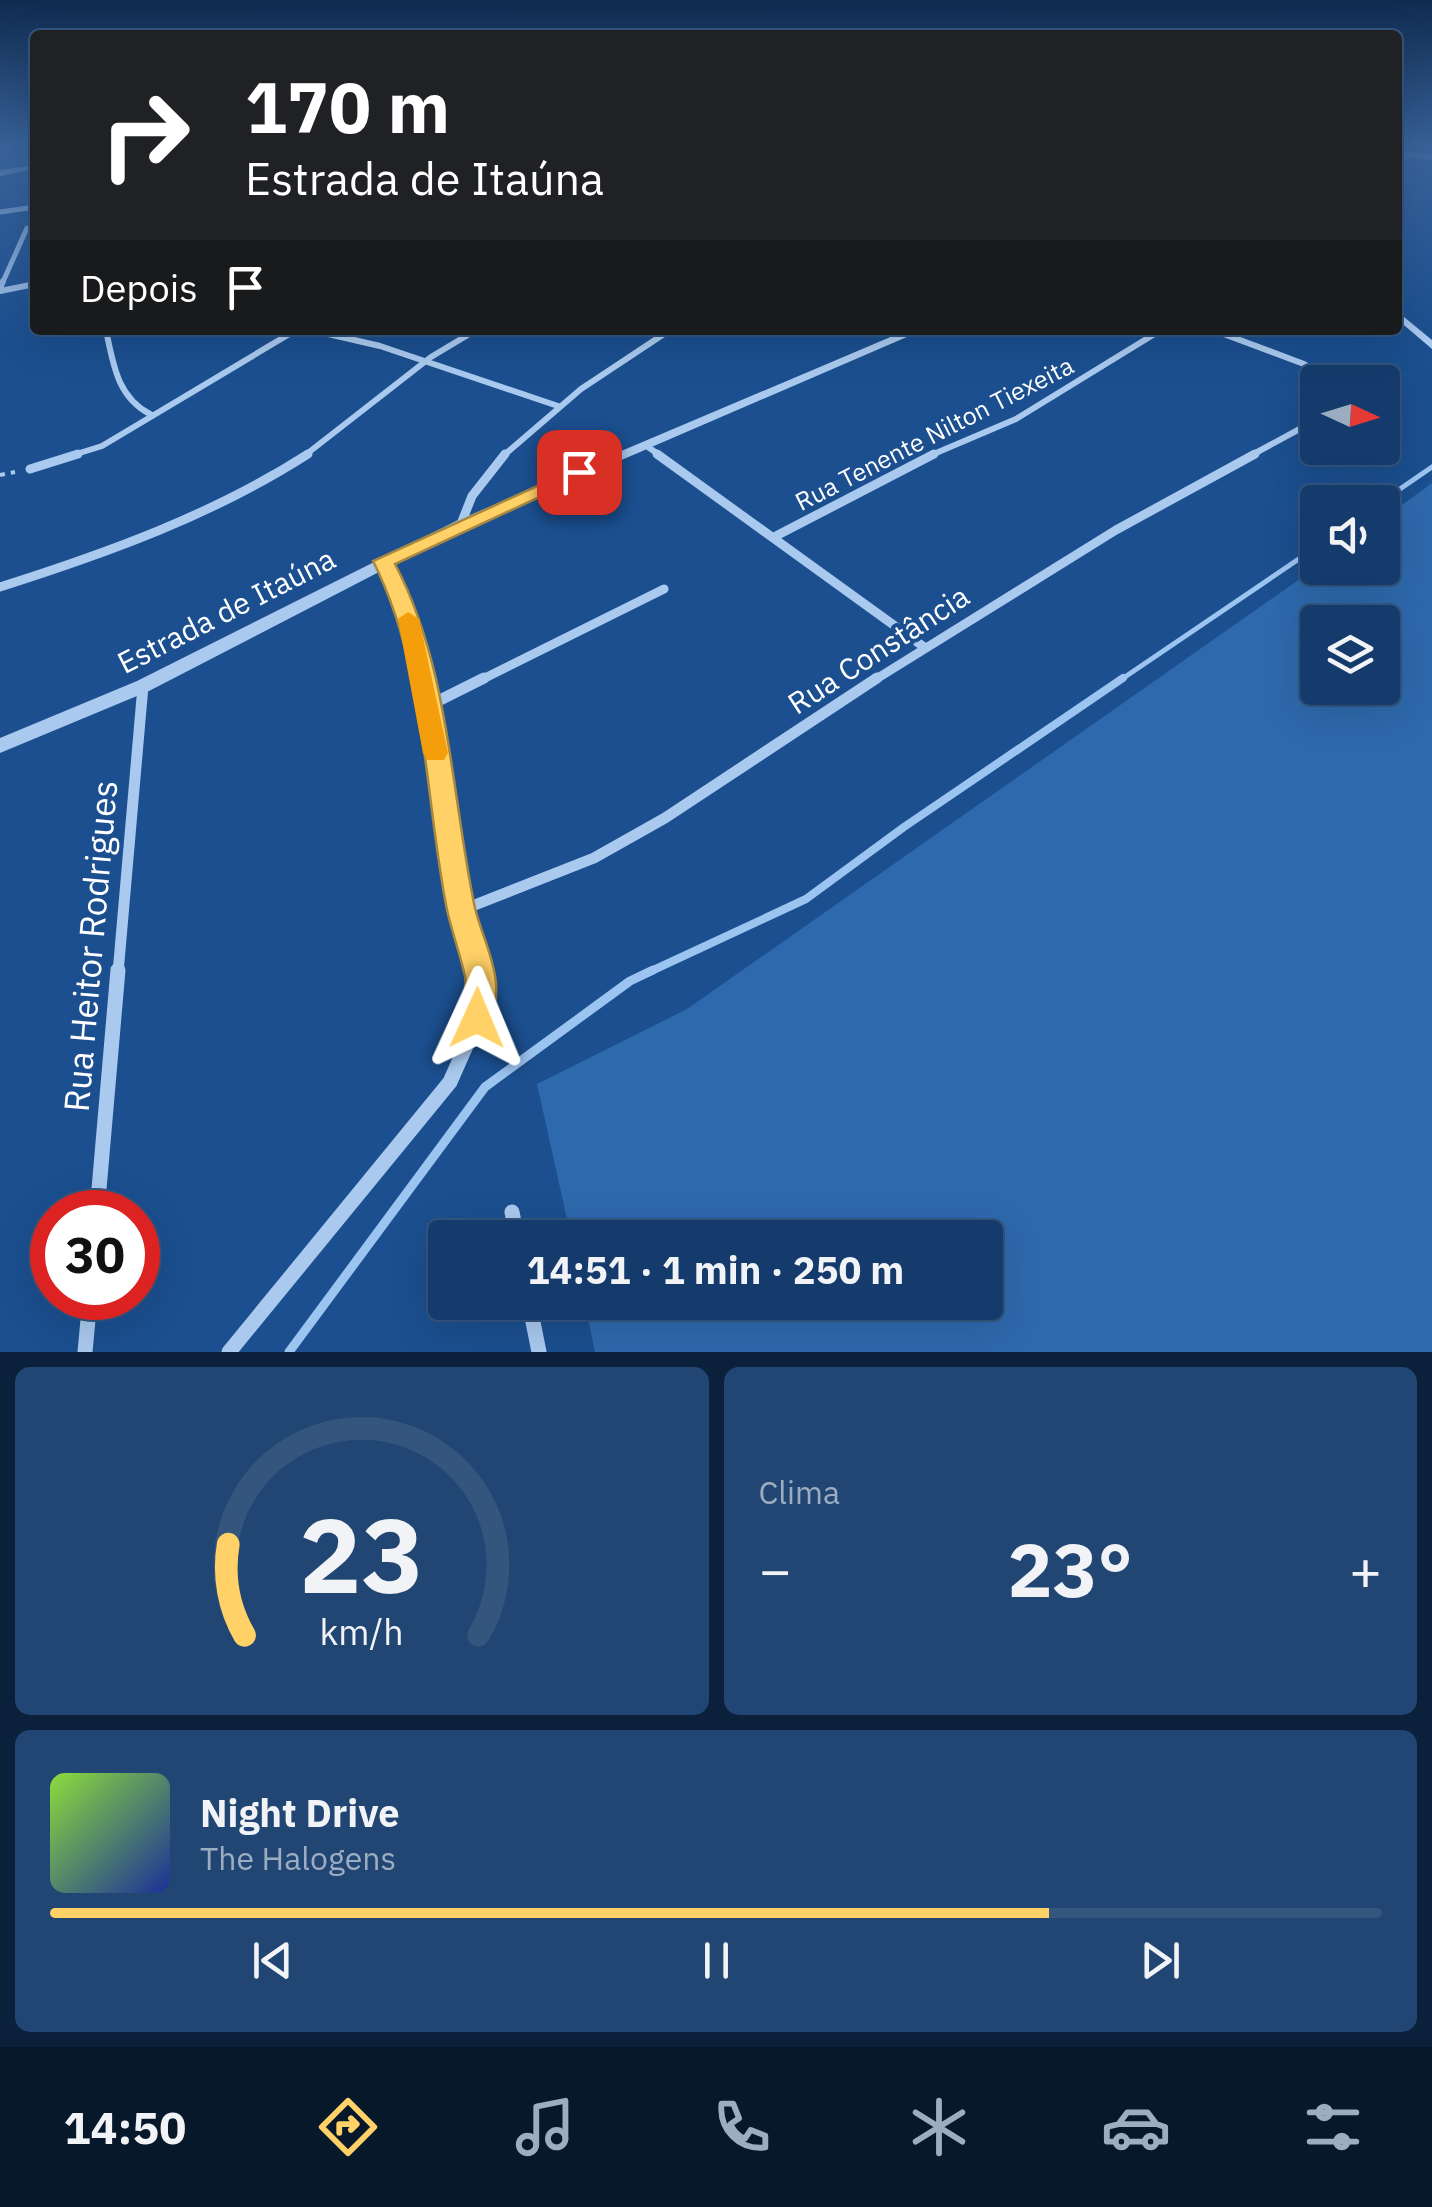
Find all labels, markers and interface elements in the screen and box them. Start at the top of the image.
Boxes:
text: 170 m [245,61,450,152]
icon: right [80,70,210,200]
text: Estrada de Itaúna [245,149,604,207]
icon: arrive [218,260,273,315]
text: Depois [80,263,198,312]
street label: Rua Tenente Nilton Tiexeita [789,348,1079,518]
north arrow [1300,365,1400,465]
map controls [1300,365,1400,705]
pin [537,430,622,515]
icon: arrive [552,445,607,500]
button: sound [1300,485,1400,585]
street label: Estrada de Itaúna [110,538,342,682]
street label: Rua Constância [780,576,976,722]
button: layers [1300,605,1400,705]
street label: Rua Heitor Rodrigues [53,778,127,1114]
position arrow [425,966,529,1070]
speed limit sign: 30 [30,1190,160,1320]
text: 14:51 · 1 min · 250 m [527,1245,904,1294]
text: Clima [759,1471,840,1513]
text: 23 [299,1486,424,1622]
text: 23° [1008,1520,1133,1618]
text: − [759,1534,792,1605]
text: + [1349,1534,1382,1605]
text: km/h [320,1608,404,1655]
text: Night Drive [200,1788,400,1837]
text: The Halogens [200,1837,396,1879]
icon: previous [245,1933,300,1988]
icon: pause [689,1933,744,1988]
icon: next [1133,1933,1188,1988]
icon: directions [313,2092,383,2162]
icon: music [510,2092,580,2162]
icon: phone [707,2092,777,2162]
icon: climate [904,2092,974,2162]
icon: car [1101,2092,1171,2162]
icon: filters [1298,2092,1368,2162]
text: 14:50 [64,2098,186,2156]

